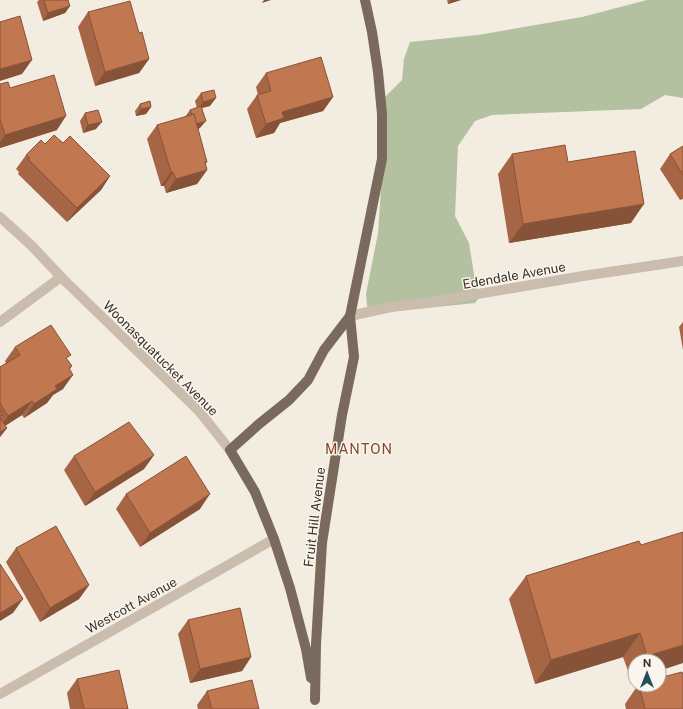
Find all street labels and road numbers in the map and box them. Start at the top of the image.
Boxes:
street label: Edendale Avenue [461,259,567,292]
street label: Woonasquatucket Avenue [100,298,221,419]
street label: Fruit Hill Avenue [301,466,328,568]
street label: Westcott Avenue [83,574,179,637]

